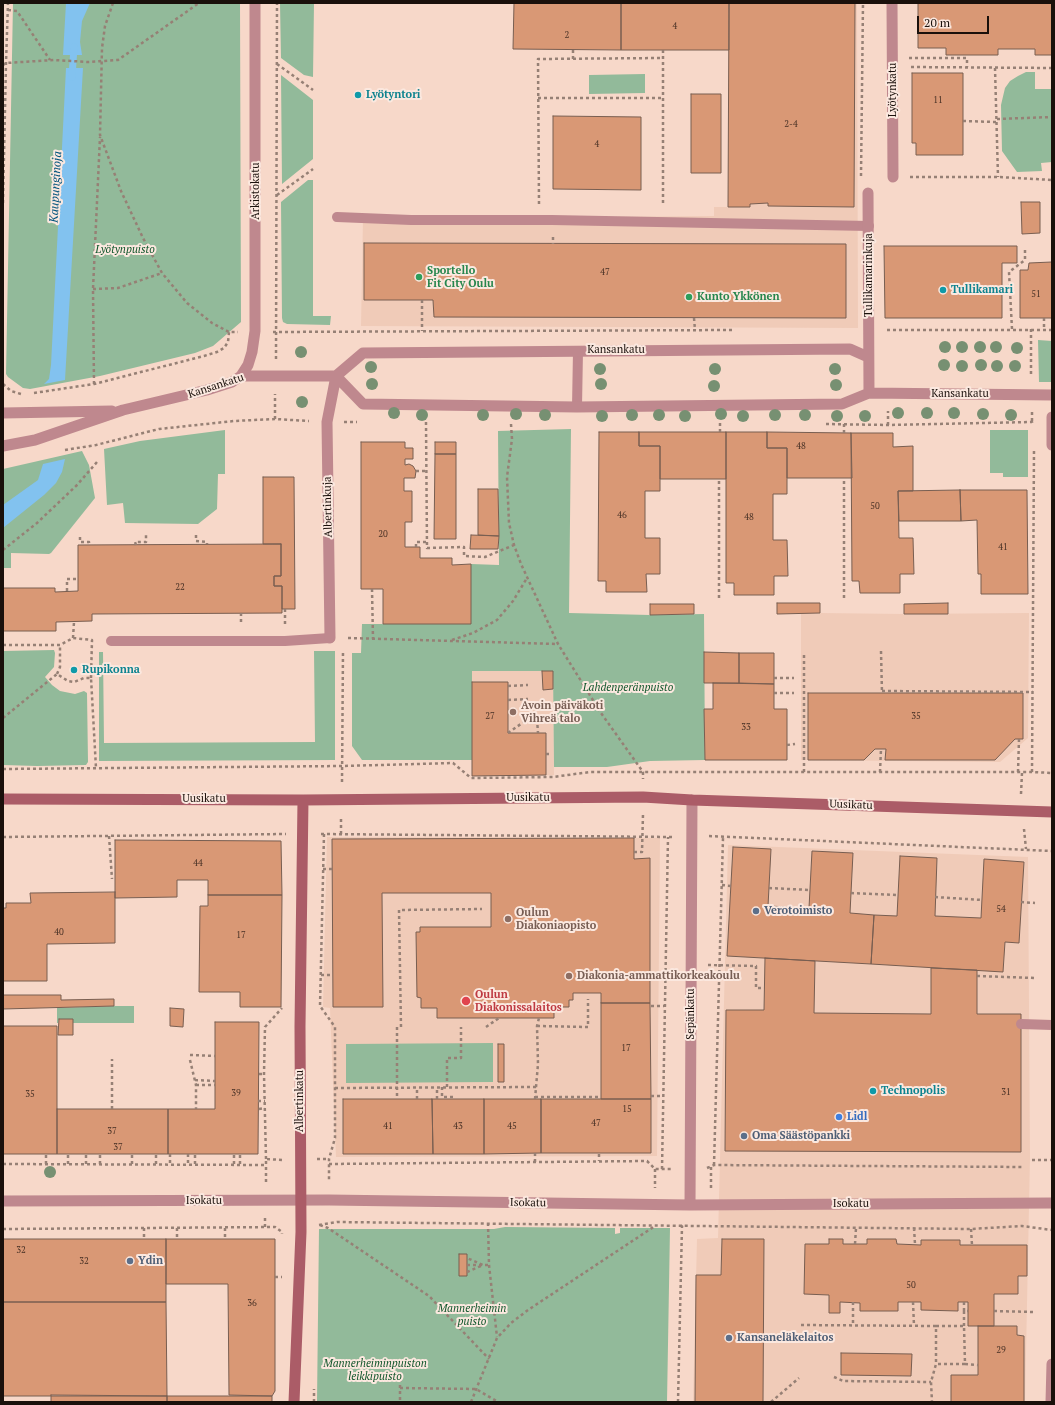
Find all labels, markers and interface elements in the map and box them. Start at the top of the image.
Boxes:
scale bar [919,8,991,34]
text: 20 m [924,15,950,30]
house number: 4 [673,21,677,31]
house number: 2 [565,30,569,40]
street label: Lyötynkatu [886,63,900,117]
place label: Lyötyntori [366,88,421,102]
marker: Lyötyntori [353,90,363,100]
house number: 11 [933,95,943,105]
house number: 2-4 [784,119,798,129]
house number: 4 [595,139,599,149]
water label: Kaupunginoja [47,151,65,223]
street label: Arkistokatu [249,162,263,220]
street label: Tullikamarinkuja [862,233,876,317]
park label: Lyötynpuisto [95,243,155,257]
place label: Sportello Fit City Oulu [427,264,494,290]
house number: 47 [600,267,610,277]
marker: Sportello Fit City Oulu [414,272,424,282]
place label: Tullikamari [951,283,1013,297]
marker: Tullikamari [938,285,948,295]
house number: 51 [1031,289,1041,299]
place label: Kunto Ykkönen [697,290,780,304]
marker: Kunto Ykkönen [684,292,694,302]
street label: Kansankatu [587,343,645,357]
street label: Kansankatu [187,371,245,401]
street label: Kansankatu [931,387,989,401]
house number: 48 [796,441,806,451]
street label: Albertinkuja [321,476,335,538]
house number: 50 [870,501,880,511]
house number: 46 [617,510,627,520]
house number: 48 [744,512,754,522]
house number: 20 [378,529,388,539]
house number: 41 [998,542,1008,552]
house number: 22 [175,582,185,592]
place label: Rupikonna [82,663,140,677]
marker: Rupikonna [69,665,79,675]
park label: Lahdenperänpuisto [583,681,673,695]
place label: Avoin päiväkoti Vihreä talo [521,699,603,725]
marker: Avoin päiväkoti Vihreä talo [508,707,518,717]
house number: 27 [485,711,495,721]
house number: 35 [911,711,921,721]
house number: 33 [741,722,751,732]
street label: Uusikatu [506,791,550,805]
street label: Uusikatu [182,792,226,806]
street label: Uusikatu [829,798,873,812]
house number: 44 [193,858,203,868]
place label: Verotoimisto [764,904,832,918]
house number: 54 [996,904,1006,914]
place label: Oulun Diakoniaopisto [516,906,596,932]
marker: Verotoimisto [751,906,761,916]
marker: Oulun Diakoniaopisto [503,914,513,924]
house number: 40 [54,927,64,937]
house number: 17 [236,930,246,940]
place label: Diakonia-ammattikorkeakoulu [577,969,740,983]
marker: Diakonia-ammattikorkeakoulu [564,971,574,981]
place label: Oulun Diakonissalaitos [475,988,562,1014]
street label: Sepänkatu [684,988,698,1040]
marker: Oulun Diakonissalaitos [460,995,472,1007]
house number: 17 [621,1043,631,1053]
street label: Albertinkatu [293,1070,307,1132]
place label: Technopolis [881,1084,945,1098]
marker: Technopolis [868,1086,878,1096]
house number: 31 [1001,1087,1011,1097]
house number: 39 [231,1088,241,1098]
house number: 35 [25,1089,35,1099]
house number: 15 [622,1104,632,1114]
place label: Lidl [847,1110,867,1124]
marker: Lidl [834,1112,844,1122]
house number: 47 [591,1118,601,1128]
house number: 41 [383,1121,393,1131]
house number: 43 [453,1121,463,1131]
house number: 45 [507,1121,517,1131]
house number: 37 [107,1126,117,1136]
place label: Oma Säästöpankki [752,1129,850,1143]
marker: Oma Säästöpankki [739,1131,749,1141]
house number: 37 [113,1142,123,1152]
street label: Isokatu [186,1194,222,1208]
street label: Isokatu [510,1196,546,1210]
street label: Isokatu [833,1197,869,1211]
house number: 32 [16,1245,26,1255]
place label: Ydin [138,1254,163,1268]
house number: 32 [79,1256,89,1266]
marker: Ydin [125,1256,135,1266]
house number: 50 [906,1280,916,1290]
house number: 36 [247,1298,257,1308]
park label: Mannerheimin puisto [438,1302,506,1328]
place label: Kansaneläkelaitos [737,1331,833,1345]
marker: Kansaneläkelaitos [724,1333,734,1343]
house number: 29 [996,1345,1006,1355]
park label: Mannerheiminpuiston leikkipuisto [323,1357,427,1383]

